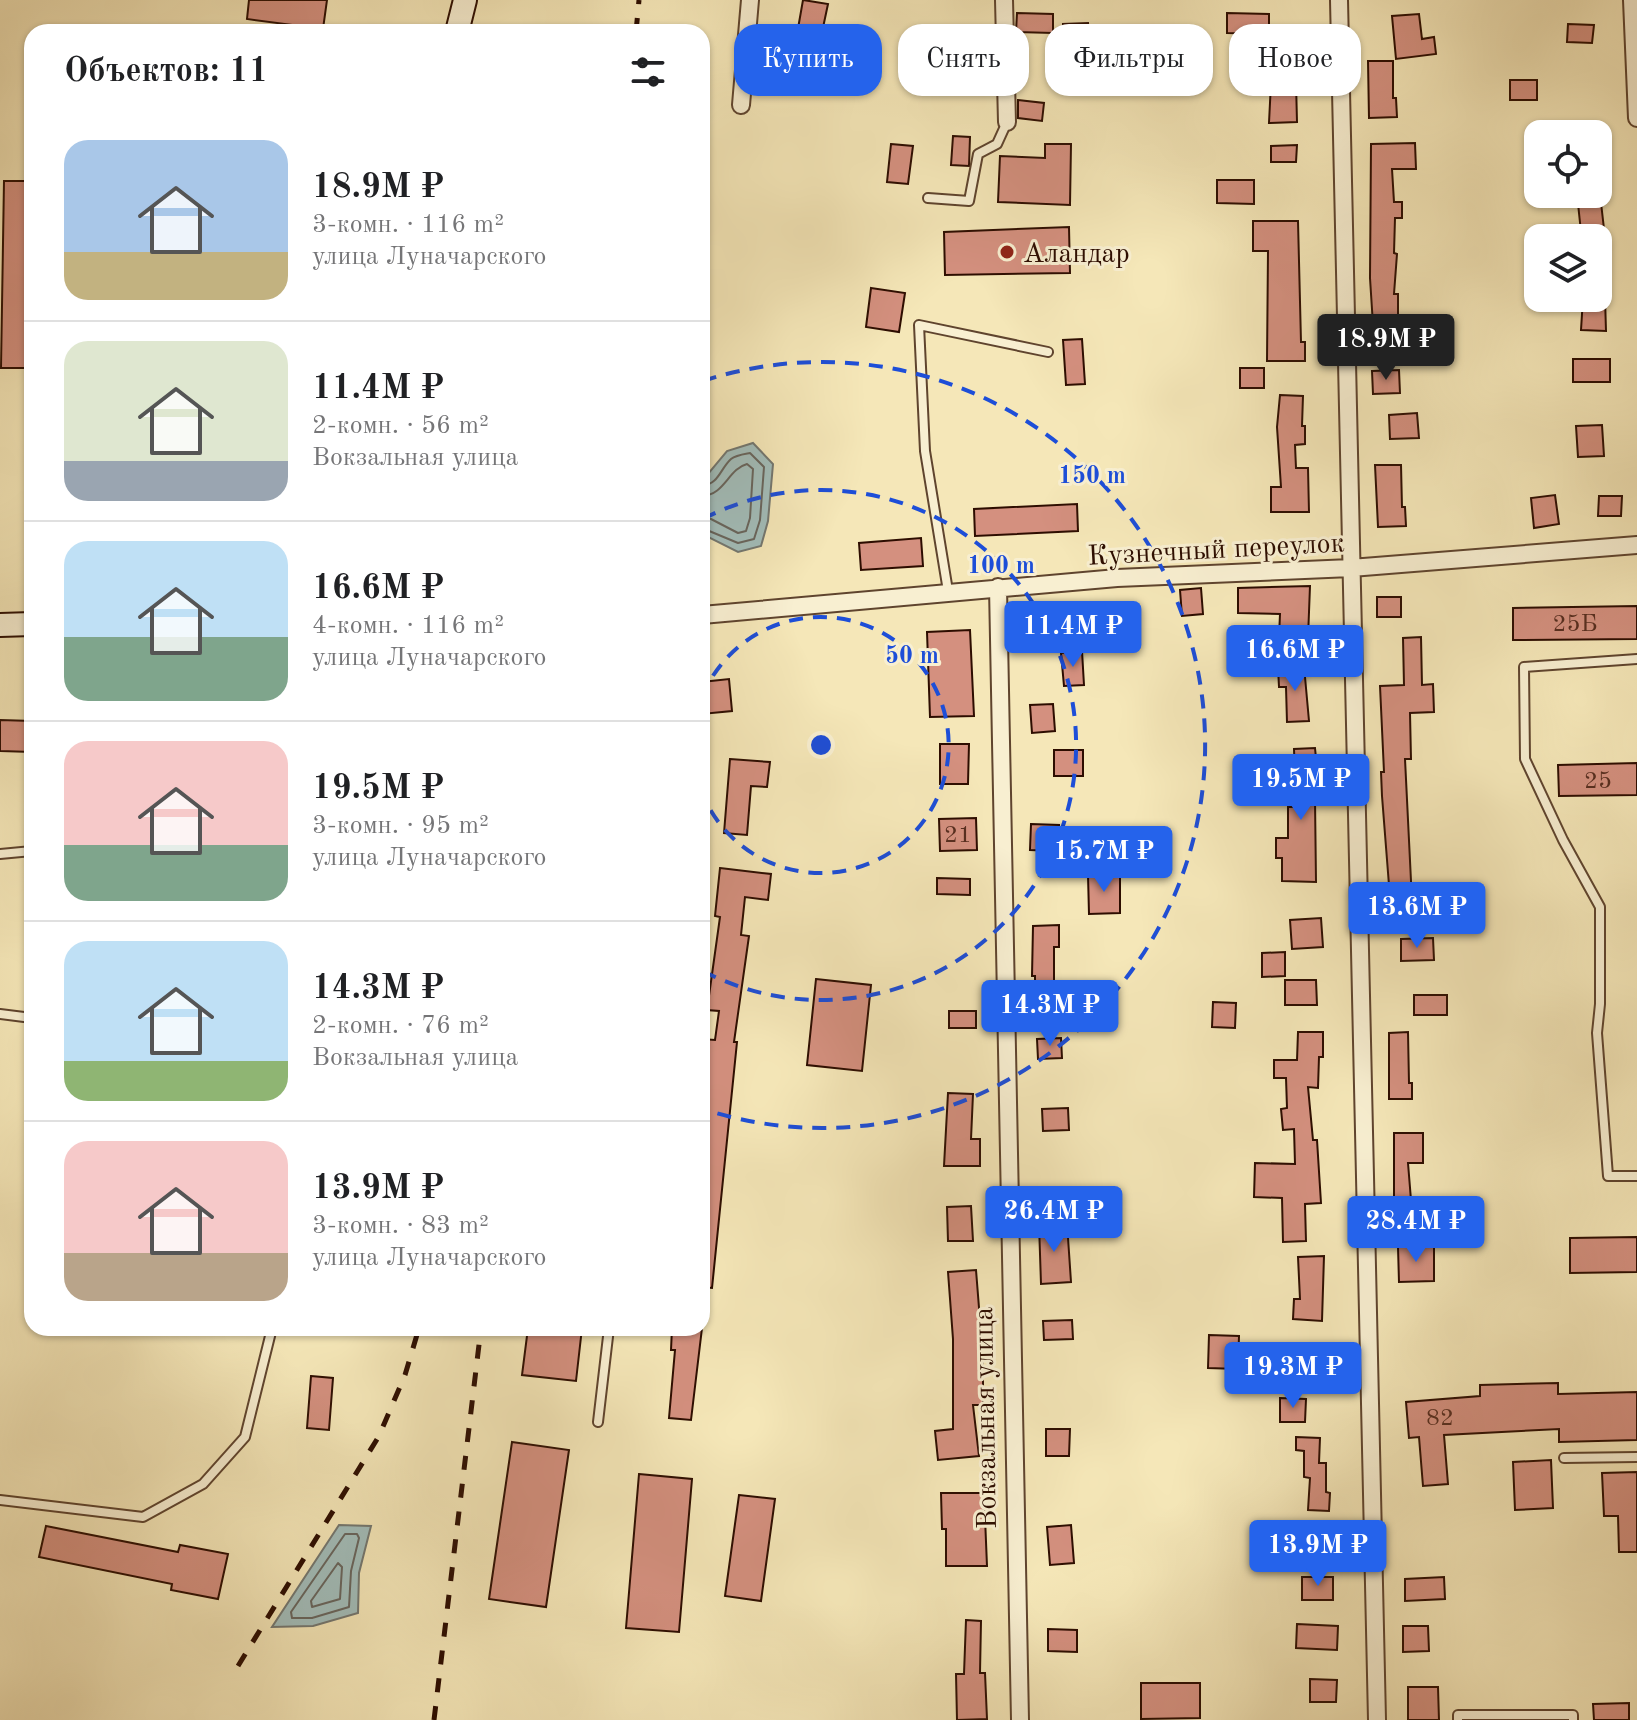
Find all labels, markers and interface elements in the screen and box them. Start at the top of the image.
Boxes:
chip: Купить [734,24,882,96]
chip: Снять [898,24,1029,96]
chip: Фильтры [1045,24,1213,96]
chip: Новое [1229,24,1361,96]
icon: filters [626,50,670,94]
text: Объектов: 11 [64,55,268,89]
map controls [1524,120,1612,312]
button: locate [1524,120,1612,208]
text: 18.9M ₽ [312,171,444,205]
icon: home [128,172,224,268]
text: 3-комн. · 116 m² [312,212,504,238]
button: layers [1524,224,1612,312]
place label: Аландар [1023,241,1130,269]
marker: Аландар [998,243,1016,261]
text: улица Луначарского [312,244,546,270]
pin: 18.9M ₽ [1312,314,1460,382]
text: 18.9M ₽ [1335,327,1437,353]
text: 11.4M ₽ [312,372,444,406]
icon: home [128,373,224,469]
text: 2-комн. · 56 m² [312,413,489,439]
text: Вокзальная улица [312,445,518,471]
text: 150 m [1058,464,1126,489]
street label: Кузнечный переулок [1087,530,1345,572]
text: 100 m [967,555,1035,579]
text: 16.6M ₽ [312,572,444,606]
icon: home [128,573,224,669]
pin: 11.4M ₽ [999,601,1147,669]
text: 4-комн. · 116 m² [312,613,504,639]
house number: 25Б [1553,613,1597,637]
text: 11.4M ₽ [1022,614,1124,640]
pin: 16.6M ₽ [1221,625,1369,693]
text: 16.6M ₽ [1244,638,1346,664]
text: 50 m [885,644,939,669]
text: улица Луначарского [312,645,546,671]
centre of rings [807,731,835,759]
pin: 19.5M ₽ [1227,754,1375,822]
text: 19.5M ₽ [1250,767,1352,793]
house number: 25 [1584,770,1612,794]
text: 19.5M ₽ [312,772,444,806]
icon: home [128,773,224,869]
text: 3-комн. · 95 m² [312,813,489,839]
house number: 21 [944,824,972,848]
pin: 15.7M ₽ [1030,826,1178,894]
text: 15.7M ₽ [1053,839,1155,865]
text: улица Луначарского [312,845,546,871]
pin: 13.6M ₽ [1343,882,1491,950]
text: 13.6M ₽ [1366,895,1468,921]
text: 14.3M ₽ [312,972,444,1006]
icon: home [128,973,224,1069]
pin: 14.3M ₽ [976,980,1124,1048]
text: 14.3M ₽ [999,993,1101,1019]
text: 2-комн. · 76 m² [312,1013,489,1039]
text: Вокзальная улица [312,1045,518,1071]
text: 13.9M ₽ [312,1172,444,1206]
icon: home [128,1173,224,1269]
pin: 26.4M ₽ [980,1186,1128,1254]
pin: 28.4M ₽ [1342,1196,1490,1264]
text: 26.4M ₽ [1003,1199,1105,1225]
text: 28.4M ₽ [1365,1209,1467,1235]
text: 3-комн. · 83 m² [312,1213,489,1239]
text: улица Луначарского [312,1245,546,1271]
street label: Вокзальная улица [971,1306,1003,1529]
pin: 19.3M ₽ [1219,1342,1367,1410]
text: 19.3M ₽ [1242,1355,1344,1381]
house number: 82 [1426,1407,1454,1431]
pin: 13.9M ₽ [1244,1520,1392,1588]
text: 13.9M ₽ [1267,1533,1369,1559]

